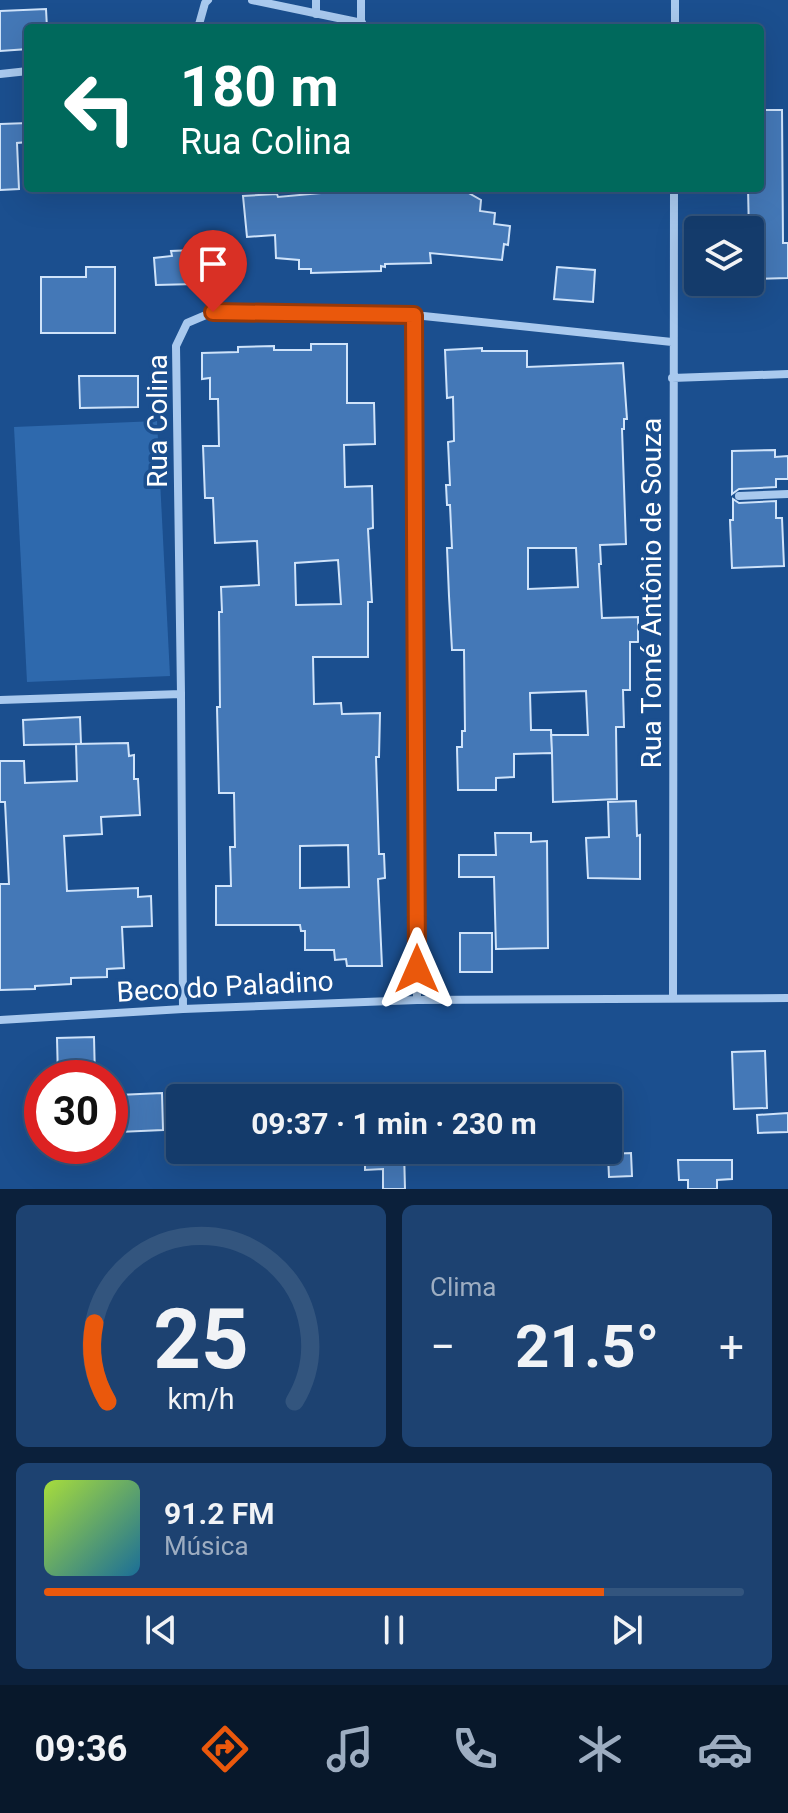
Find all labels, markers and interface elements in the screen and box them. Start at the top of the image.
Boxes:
text: 180 m [180,54,339,120]
icon: left [48,56,152,160]
text: Rua Colina [180,121,351,163]
map controls [684,216,764,296]
button: layers [684,216,764,296]
pin [179,230,247,312]
icon: arrive [191,242,235,286]
street label: Rua Colina [141,354,174,488]
street label: Rua Tomé Antônio de Souza [635,418,668,768]
position arrow [375,927,459,1011]
street label: Beco do Paladino [116,964,334,1009]
speed limit sign: 30 [24,1060,128,1164]
text: 09:37 · 1 min · 230 m [251,1106,537,1141]
text: Clima [430,1272,497,1302]
text: 25 [153,1291,249,1388]
text: 21.5° [515,1311,659,1382]
text: − [430,1321,455,1373]
text: + [719,1321,744,1373]
text: km/h [167,1382,235,1416]
text: 91.2 FM [164,1496,275,1531]
text: Música [164,1531,249,1561]
icon: previous [139,1608,183,1652]
icon: pause [372,1608,416,1652]
icon: next [605,1608,649,1652]
icon: directions [197,1721,253,1777]
icon: music [322,1721,378,1777]
icon: phone [447,1721,503,1777]
icon: climate [572,1721,628,1777]
icon: car [697,1721,753,1777]
text: 09:36 [35,1728,127,1770]

